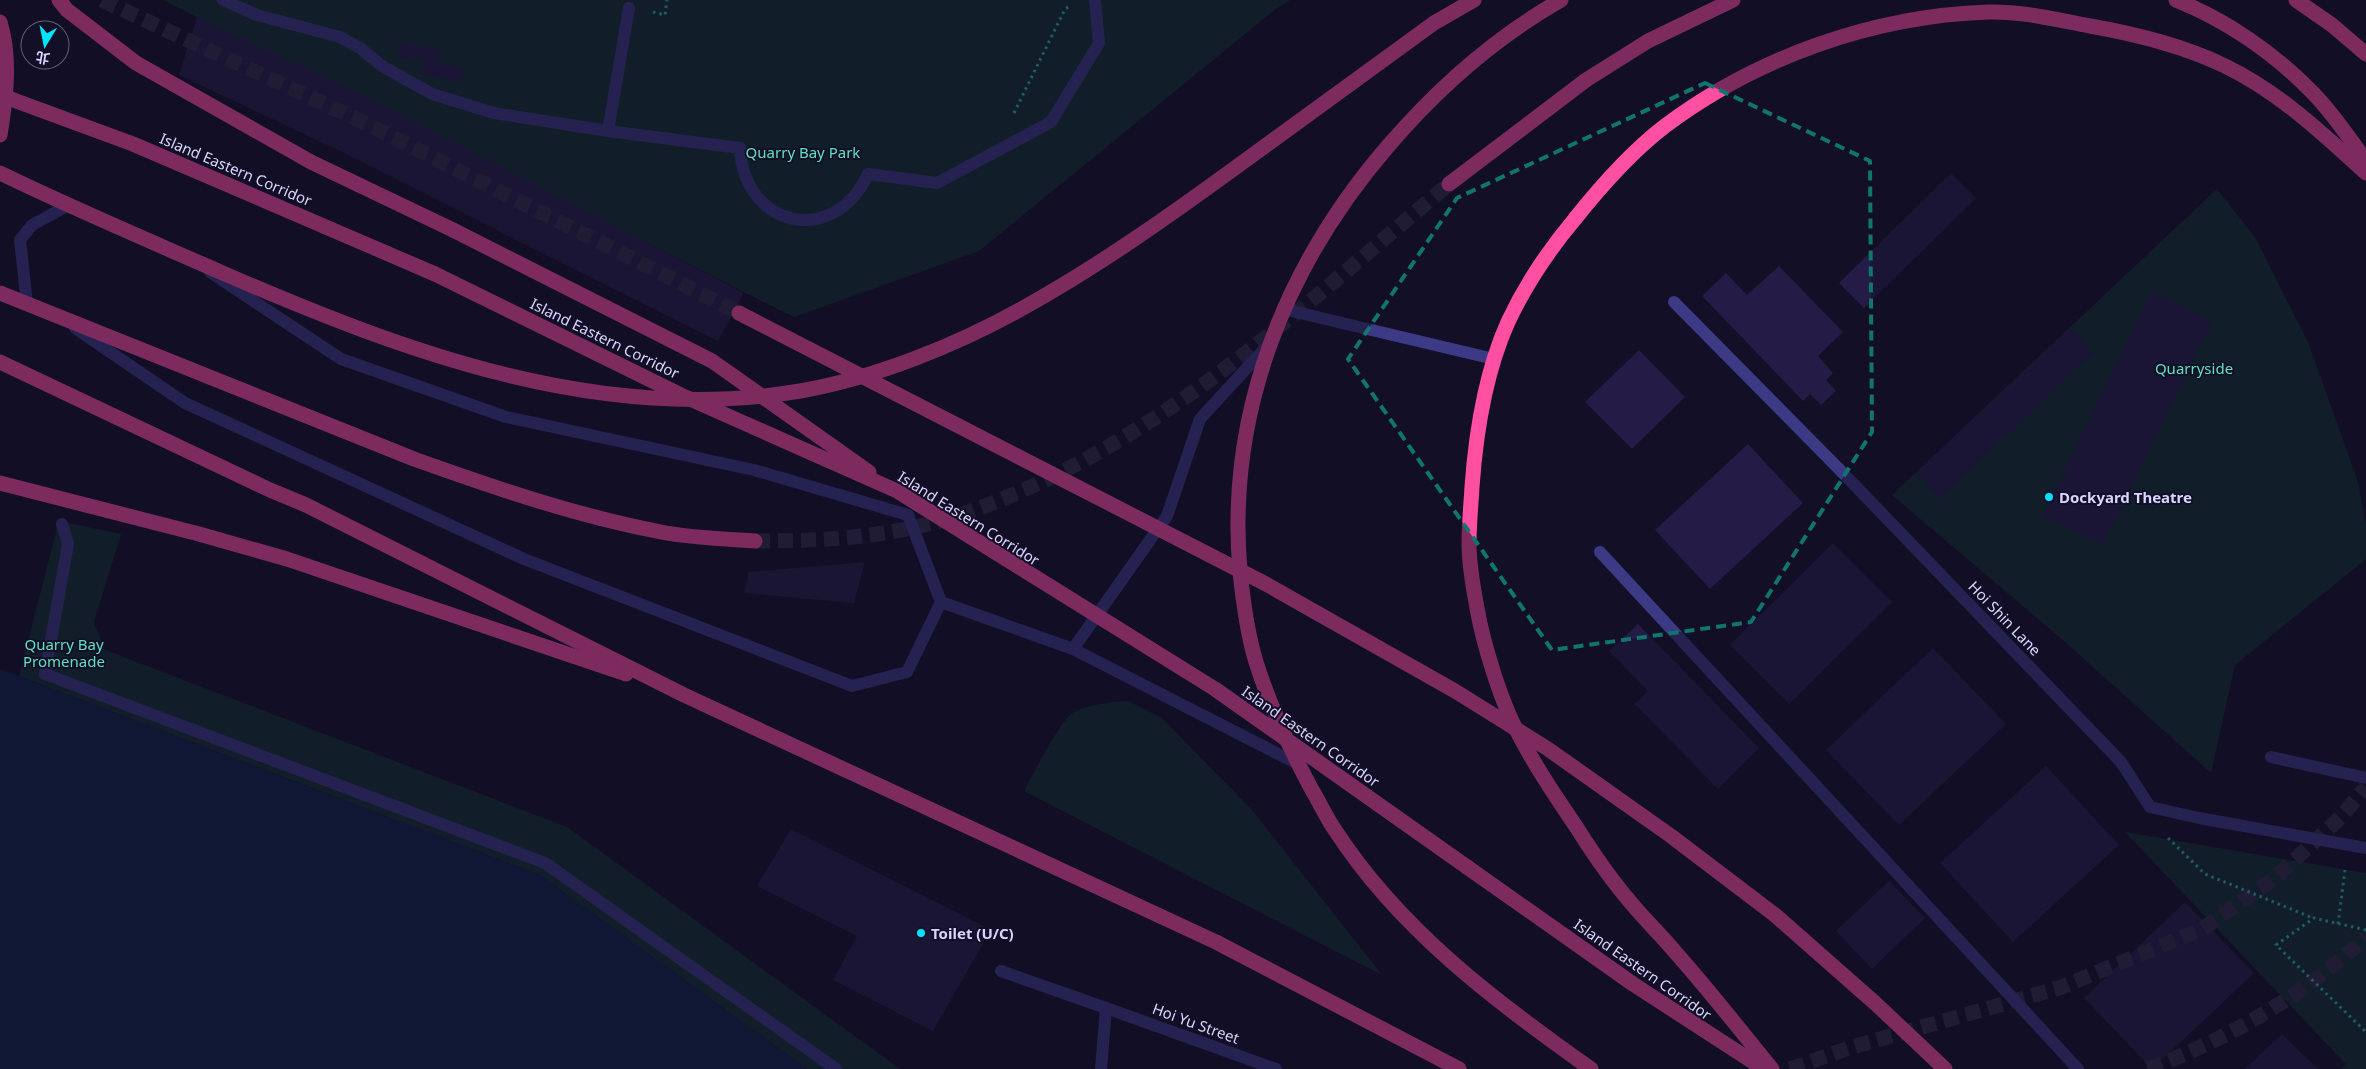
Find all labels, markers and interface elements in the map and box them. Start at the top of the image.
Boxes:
north arrow [20,20,70,70]
text: 北 [34,48,51,69]
street label: Island Eastern Corridor [157,128,315,210]
park label: Quarry Bay Park [746,142,860,162]
street label: Island Eastern Corridor [527,293,683,383]
park label: Quarryside [2155,358,2233,378]
street label: Island Eastern Corridor [894,466,1044,570]
place label: Dockyard Theatre [2059,487,2192,507]
marker: Dockyard Theatre [2043,491,2055,503]
street label: Hoi Shin Lane [1964,576,2046,660]
park label: Quarry Bay Promenade [23,634,105,671]
street label: Island Eastern Corridor [1238,681,1384,791]
street label: Island Eastern Corridor [1570,914,1716,1024]
place label: Toilet (U/C) [931,923,1014,943]
marker: Toilet (U/C) [915,927,927,939]
street label: Hoi Yu Street [1150,998,1243,1048]

